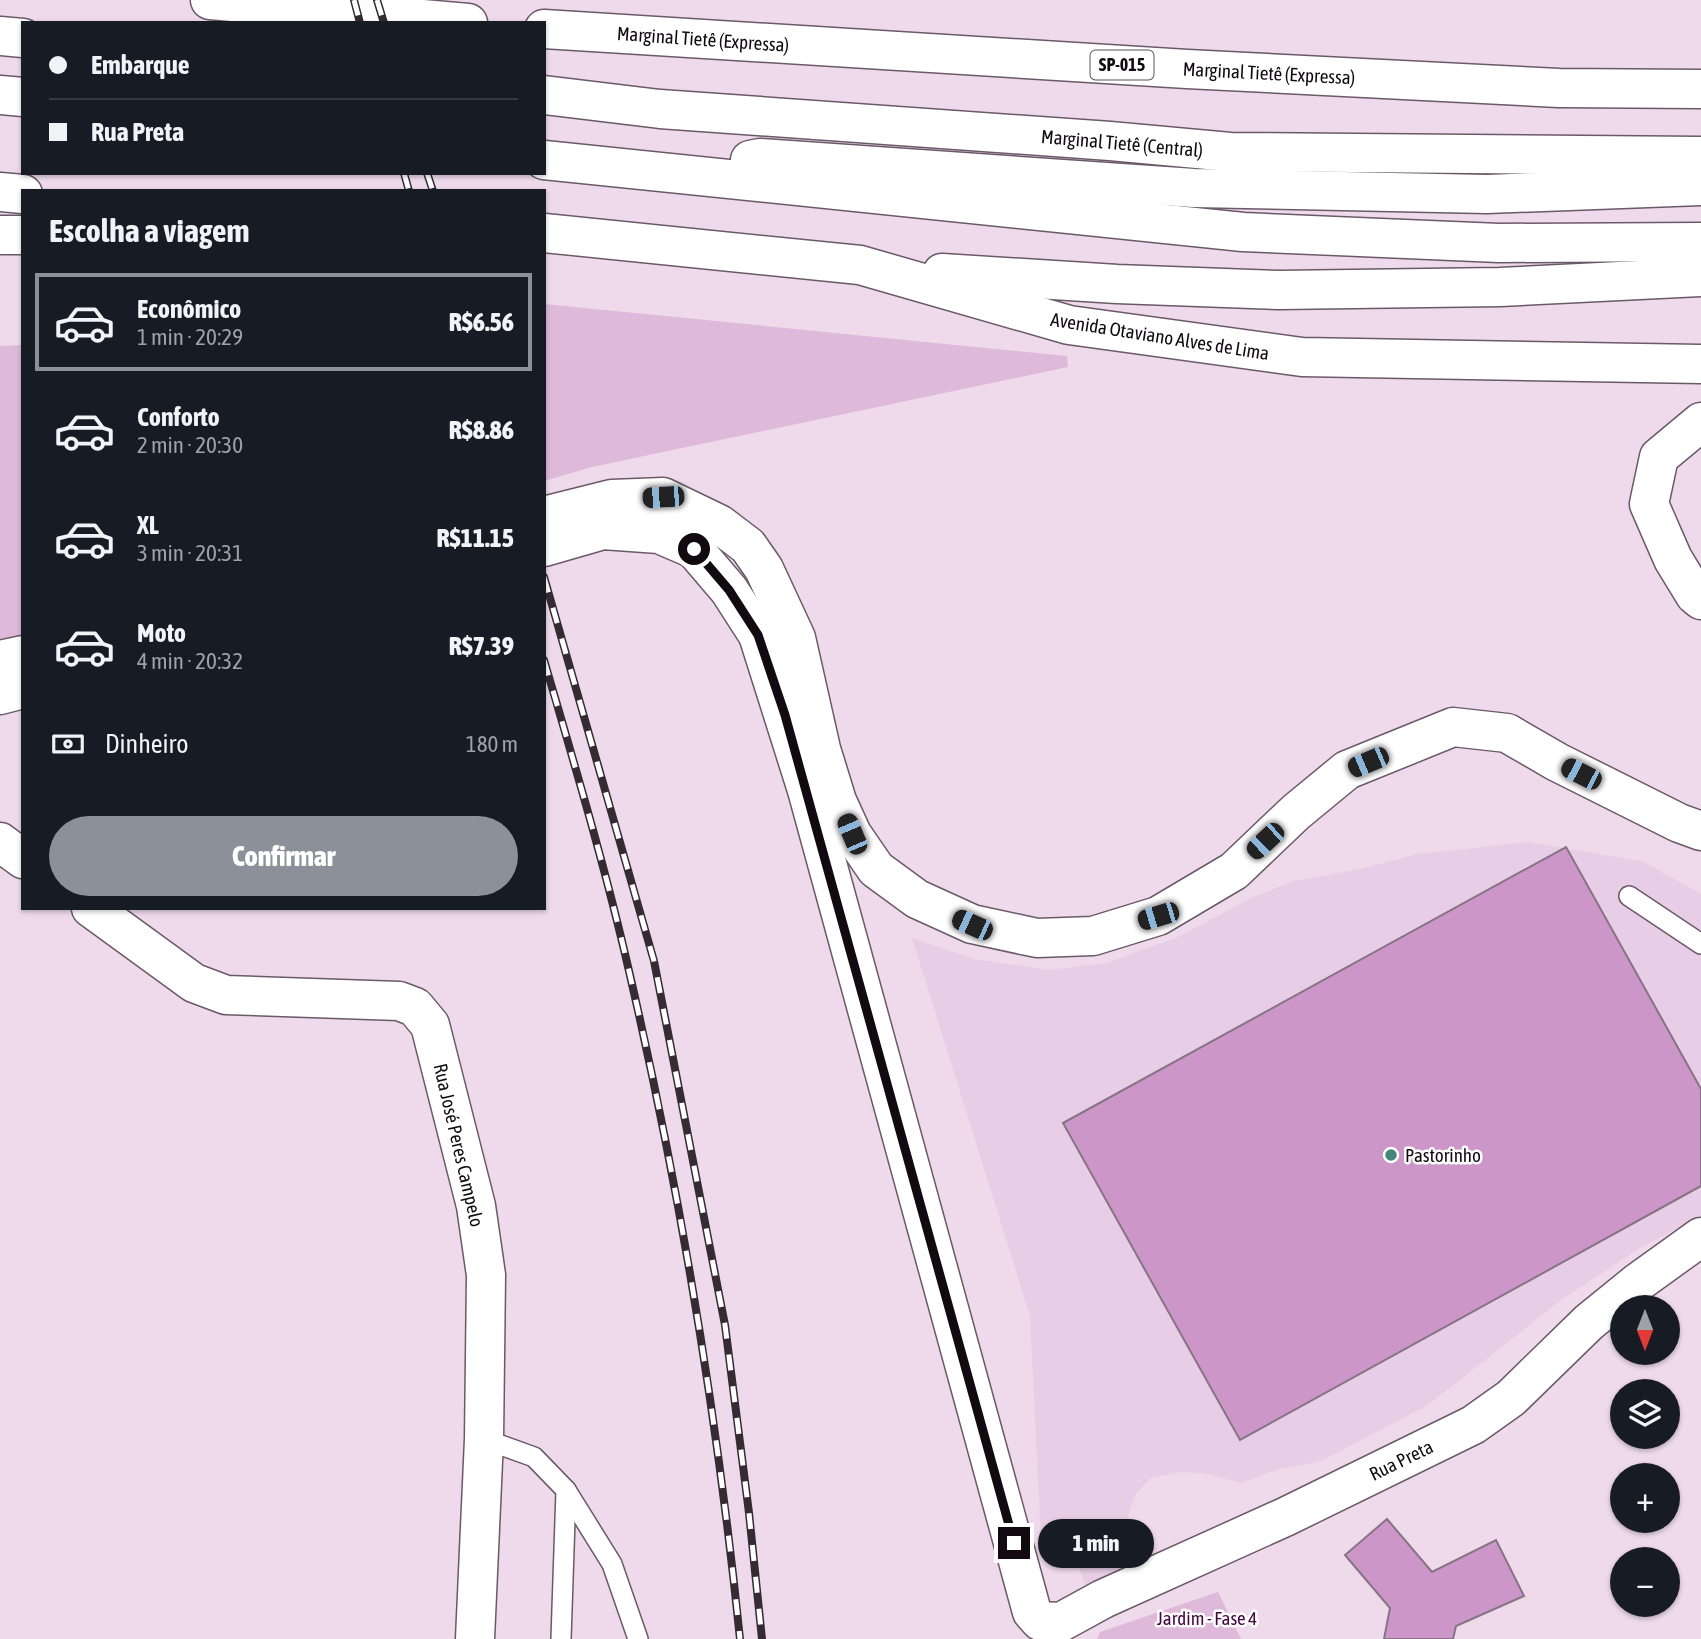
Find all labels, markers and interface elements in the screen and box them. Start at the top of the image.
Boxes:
street label: Marginal Tietê (Expressa) [616,22,790,56]
text: Embarque [91,50,190,80]
road number: SP-015 [1090,51,1154,80]
street label: Marginal Tietê (Expressa) [1182,57,1356,89]
text: Rua Preta [91,117,184,147]
street label: Marginal Tietê (Central) [1040,125,1204,161]
text: Escolha a viagem [49,212,249,249]
icon: car [53,291,116,354]
text: Econômico [137,294,241,324]
text: R$6.56 [449,307,514,337]
street label: Avenida Otaviano Alves de Lima [1049,308,1271,364]
text: 1 min · 20:29 [137,324,243,350]
icon: car [53,399,116,462]
text: Conforto [137,402,220,432]
text: R$8.86 [449,415,514,445]
text: 2 min · 20:30 [137,432,243,458]
car [642,485,685,509]
icon: car [53,507,116,570]
text: XL [137,510,159,540]
text: R$11.15 [437,523,514,553]
route start [678,533,710,565]
text: 3 min · 20:31 [137,540,243,566]
icon: car [53,615,116,678]
text: Moto [137,618,186,648]
text: R$7.39 [449,631,514,661]
text: 4 min · 20:32 [137,648,243,674]
icon: cash [49,725,87,763]
text: Dinheiro [105,729,188,759]
text: 180 m [466,731,518,757]
car [1345,744,1392,780]
car [1558,755,1605,793]
car [835,811,870,857]
button: Confirmar [49,816,518,896]
car [1243,819,1288,863]
car [1135,900,1182,932]
car [949,907,996,943]
street label: Rua José Peres Campelo [430,1061,488,1229]
place label: Pastorinho [1405,1144,1481,1166]
marker: Pastorinho [1383,1147,1399,1163]
north arrow [1610,1295,1680,1365]
map controls [1610,1295,1680,1617]
button: layers [1610,1379,1680,1449]
street label: Rua Preta [1366,1435,1436,1485]
button: + [1610,1463,1680,1533]
callout: 1 min [1038,1518,1154,1568]
route end [998,1527,1030,1559]
text: 1 min [1073,1530,1119,1556]
button: − [1610,1547,1680,1617]
park label: Jardim - Fase 4 [1157,1607,1257,1629]

